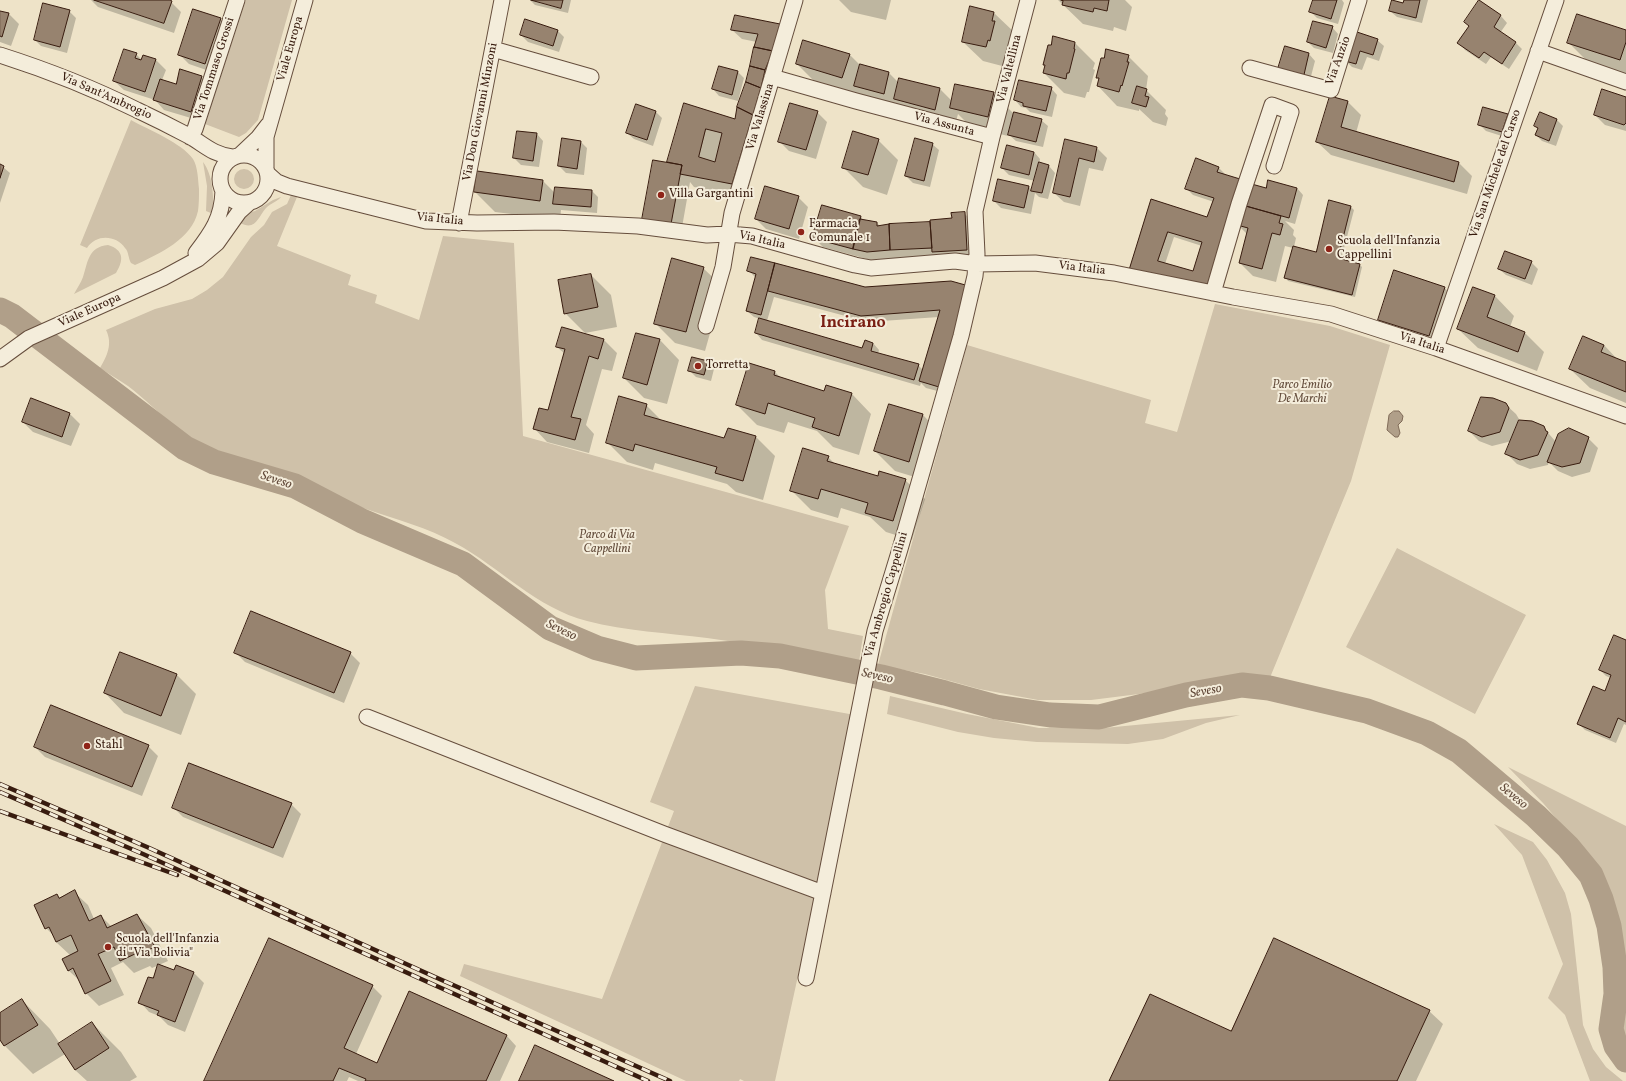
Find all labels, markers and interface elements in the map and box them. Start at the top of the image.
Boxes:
street label: Viale Europa [275,15,307,83]
street label: Via Tommaso Grossi [192,16,238,122]
street label: Via Valtellina [995,33,1025,105]
street label: Via Anzio [1323,34,1355,88]
street label: Via Don Giovanni Minzoni [461,42,501,182]
street label: Via Sant'Ambrogio [58,71,154,123]
street label: Via Valassina [744,82,778,152]
street label: Via San Michele del Carso [1467,108,1525,240]
street label: Via Assunta [912,110,976,140]
place label: Villa Gargantini [669,188,753,202]
marker: Villa Gargantini [656,190,666,200]
street label: Via Italia [416,210,464,230]
place label: Farmacia Comunale 1 [809,218,870,246]
marker: Farmacia Comunale 1 [796,227,806,237]
street label: Via Italia [737,229,787,253]
place label: Scuola dell'Infanzia Cappellini [1337,235,1440,263]
marker: Scuola dell'Infanzia Cappellini [1324,244,1334,254]
street label: Via Italia [1058,259,1106,279]
street label: Viale Europa [56,291,124,331]
district label: Incirano [820,314,886,334]
street label: Via Italia [1397,330,1447,358]
place label: Torretta [706,359,749,373]
marker: Torretta [693,361,703,371]
park label: Parco Emilio De Marchi [1272,379,1332,407]
water label: Seveso [258,469,294,493]
park label: Parco di Via Cappellini [579,529,635,557]
street label: Via Ambrogio Cappellini [862,531,912,659]
water label: Seveso [543,617,579,645]
water label: Seveso [860,666,894,688]
water label: Seveso [1189,682,1223,702]
place label: Stahl [95,739,123,753]
marker: Stahl [82,741,92,751]
water label: Seveso [1496,781,1530,813]
place label: Scuola dell'Infanzia di "Via Bolivia" [116,933,219,961]
marker: Scuola dell'Infanzia di "Via Bolivia" [103,942,113,952]

